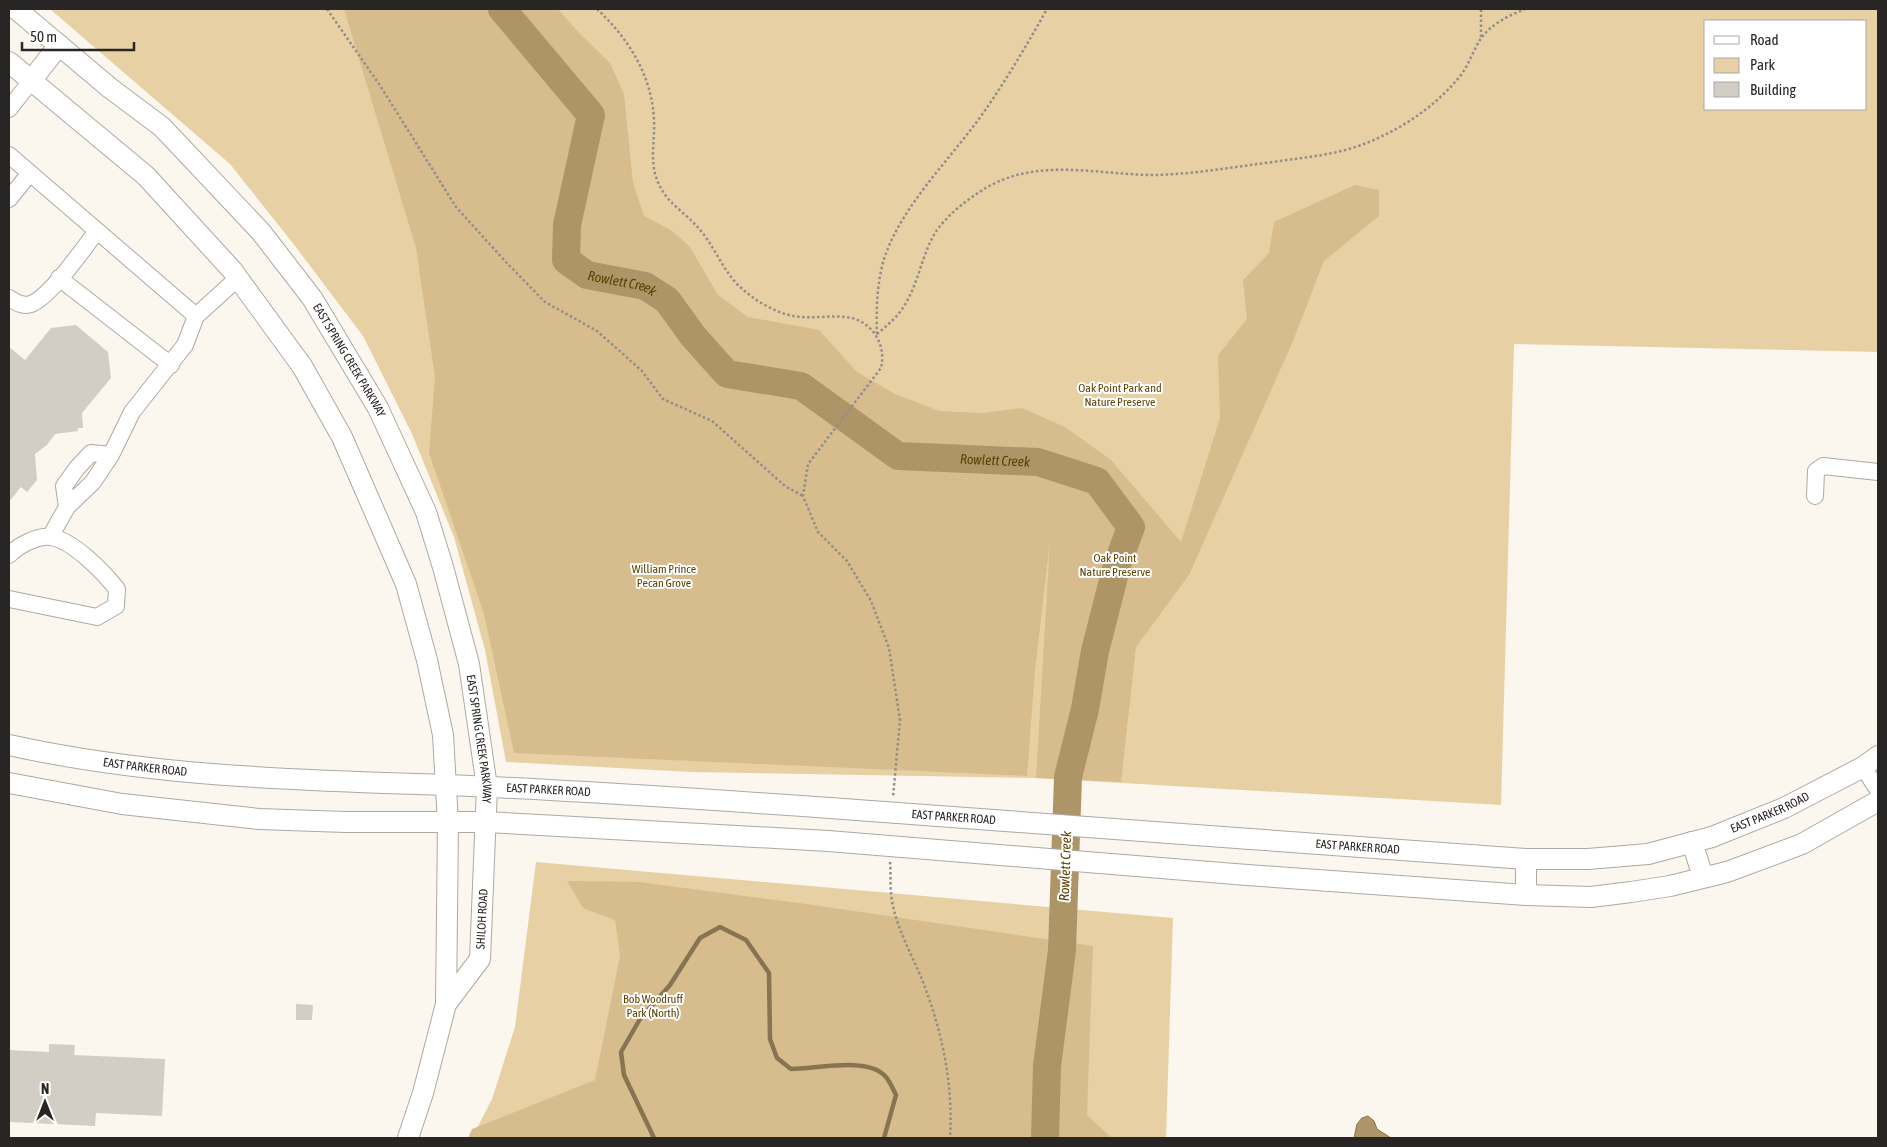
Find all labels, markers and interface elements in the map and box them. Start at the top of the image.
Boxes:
scale bar [22,20,135,52]
legend [1704,20,1867,110]
text: 50 m [30,28,57,45]
text: Road [1750,31,1779,48]
text: Park [1750,56,1775,73]
text: Building [1750,81,1796,98]
water label: Rowlett Creek [587,267,660,300]
street label: EAST SPRING CREEK PARKWAY [310,301,388,420]
park label: Oak Point Park and Nature Preserve [1078,381,1162,409]
water label: Rowlett Creek [960,451,1031,470]
park label: Oak Point Nature Preserve [1080,551,1150,579]
park label: William Prince Pecan Grove [632,562,696,590]
street label: EAST SPRING CREEK PARKWAY [464,674,494,804]
street label: EAST PARKER ROAD [102,755,188,779]
street label: EAST PARKER ROAD [506,781,591,799]
street label: EAST PARKER ROAD [1728,789,1812,836]
street label: EAST PARKER ROAD [911,807,997,827]
water label: Rowlett Creek [1056,830,1074,901]
street label: EAST PARKER ROAD [1315,837,1401,857]
street label: SHILOH ROAD [473,888,491,950]
park label: Bob Woodruff Park (North) [623,992,683,1020]
north arrow [20,1077,70,1127]
text: N [41,1081,49,1097]

